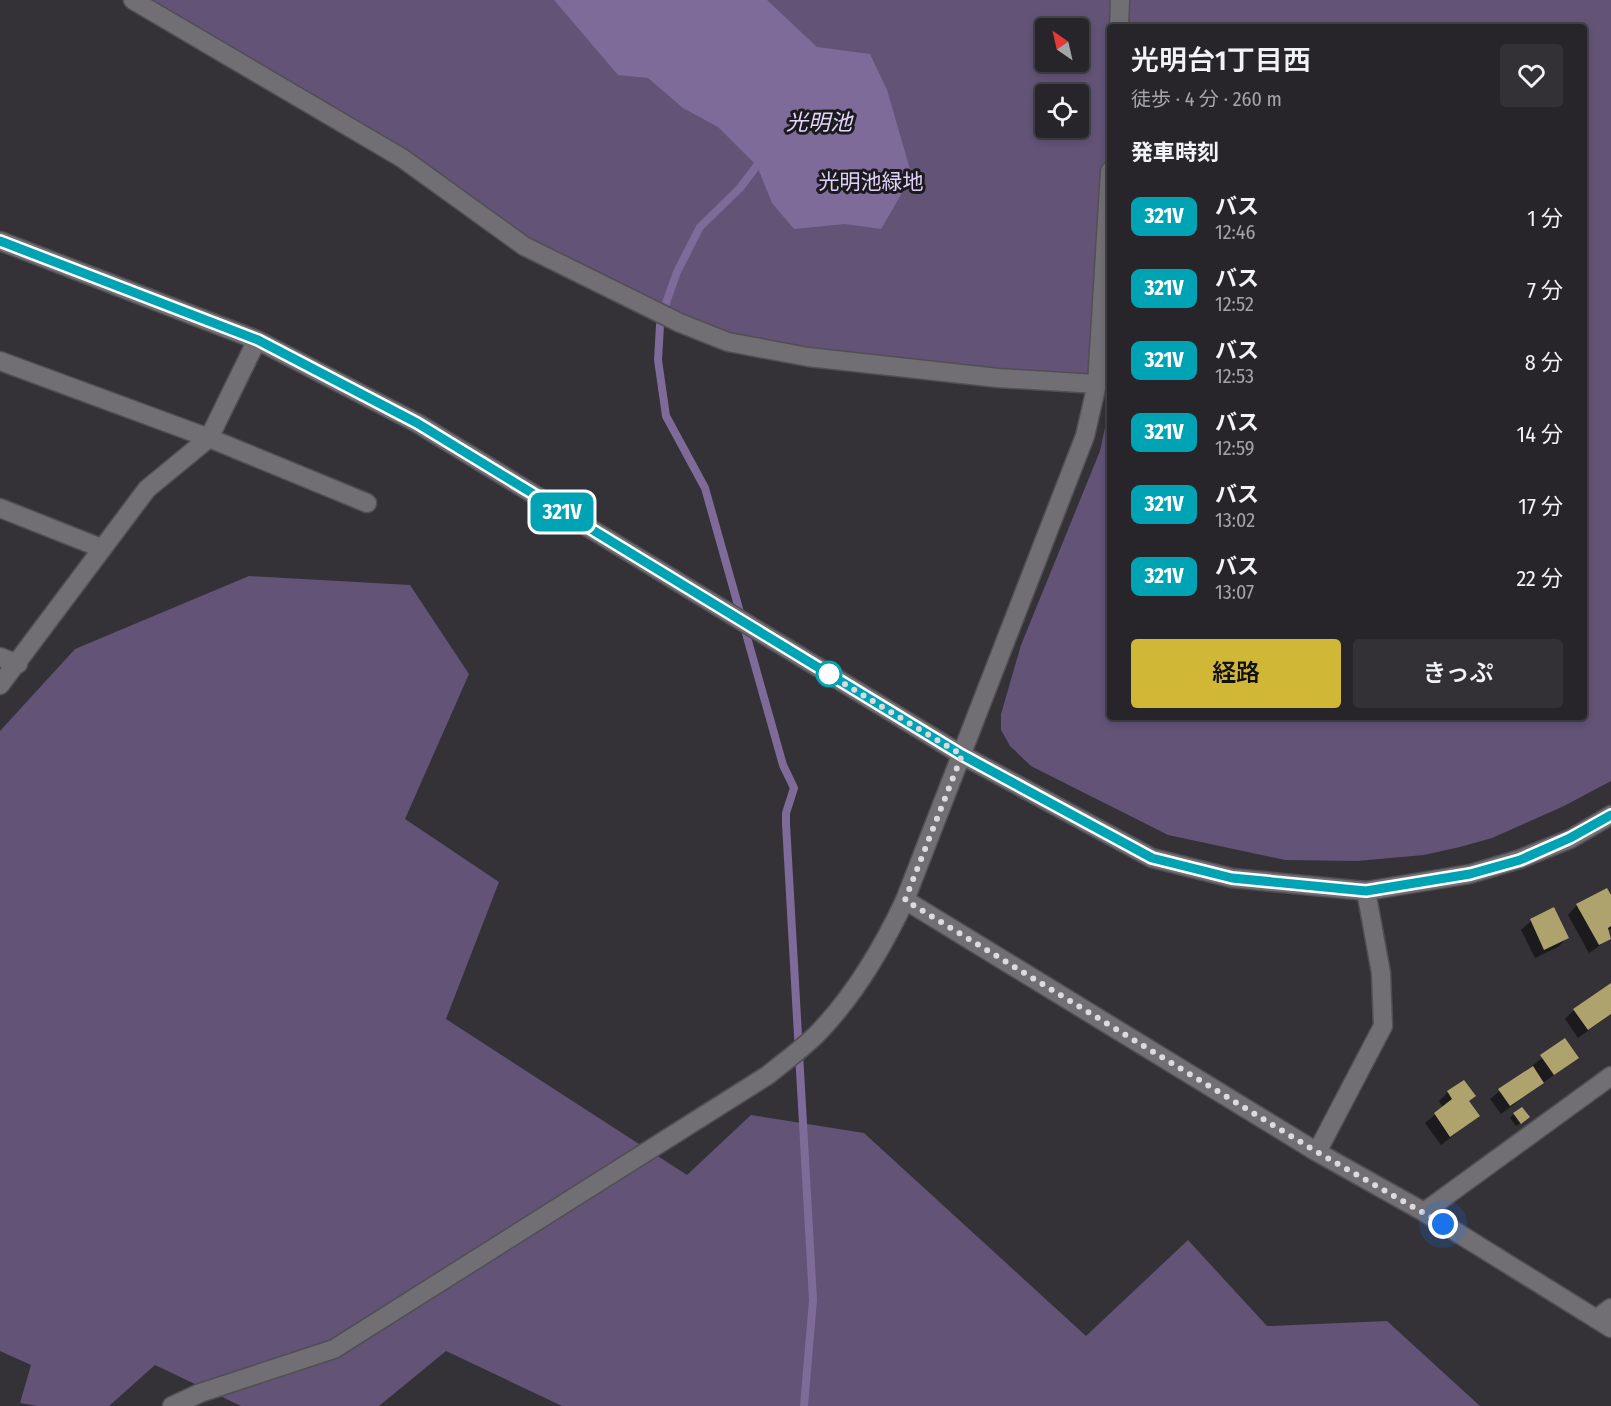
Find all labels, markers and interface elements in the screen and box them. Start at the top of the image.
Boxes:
north arrow [1035,18,1089,72]
map controls [1035,18,1089,138]
text: 光明台1丁目西 [1131,44,1311,77]
button: heart [1500,44,1563,107]
button: locate [1035,84,1089,138]
text: 徒歩 · 4 分 · 260 m [1131,87,1282,111]
water label: 光明池 [786,109,854,136]
text: 発車時刻 [1131,139,1219,166]
park label: 光明池緑地 [819,169,924,195]
text: バス [1215,193,1259,220]
text: 321V [1144,203,1184,229]
text: 1 分 [1527,205,1563,232]
text: 12:46 [1215,220,1255,244]
text: バス [1215,265,1259,292]
text: 321V [1144,275,1184,301]
text: 7 分 [1527,277,1563,304]
text: 12:52 [1215,292,1254,316]
text: バス [1215,337,1259,364]
text: 321V [1144,347,1184,373]
text: 8 分 [1525,349,1563,376]
text: 12:53 [1215,364,1254,388]
text: バス [1215,409,1259,436]
text: 321V [1144,419,1184,445]
text: 14 分 [1517,421,1563,448]
text: 12:59 [1215,436,1255,460]
text: バス [1215,481,1259,508]
text: 321V [1144,491,1184,517]
line badge: 321V [520,492,604,532]
text: 17 分 [1518,493,1563,520]
text: 321V [542,499,582,525]
text: 13:02 [1215,508,1255,532]
text: バス [1215,553,1259,580]
text: 321V [1144,563,1184,589]
text: 22 分 [1516,565,1563,592]
text: 13:07 [1215,580,1254,604]
button: 経路 [1131,639,1341,708]
button: きっぷ [1353,639,1563,708]
unlabelled marker [816,661,842,687]
your location [1428,1209,1458,1239]

